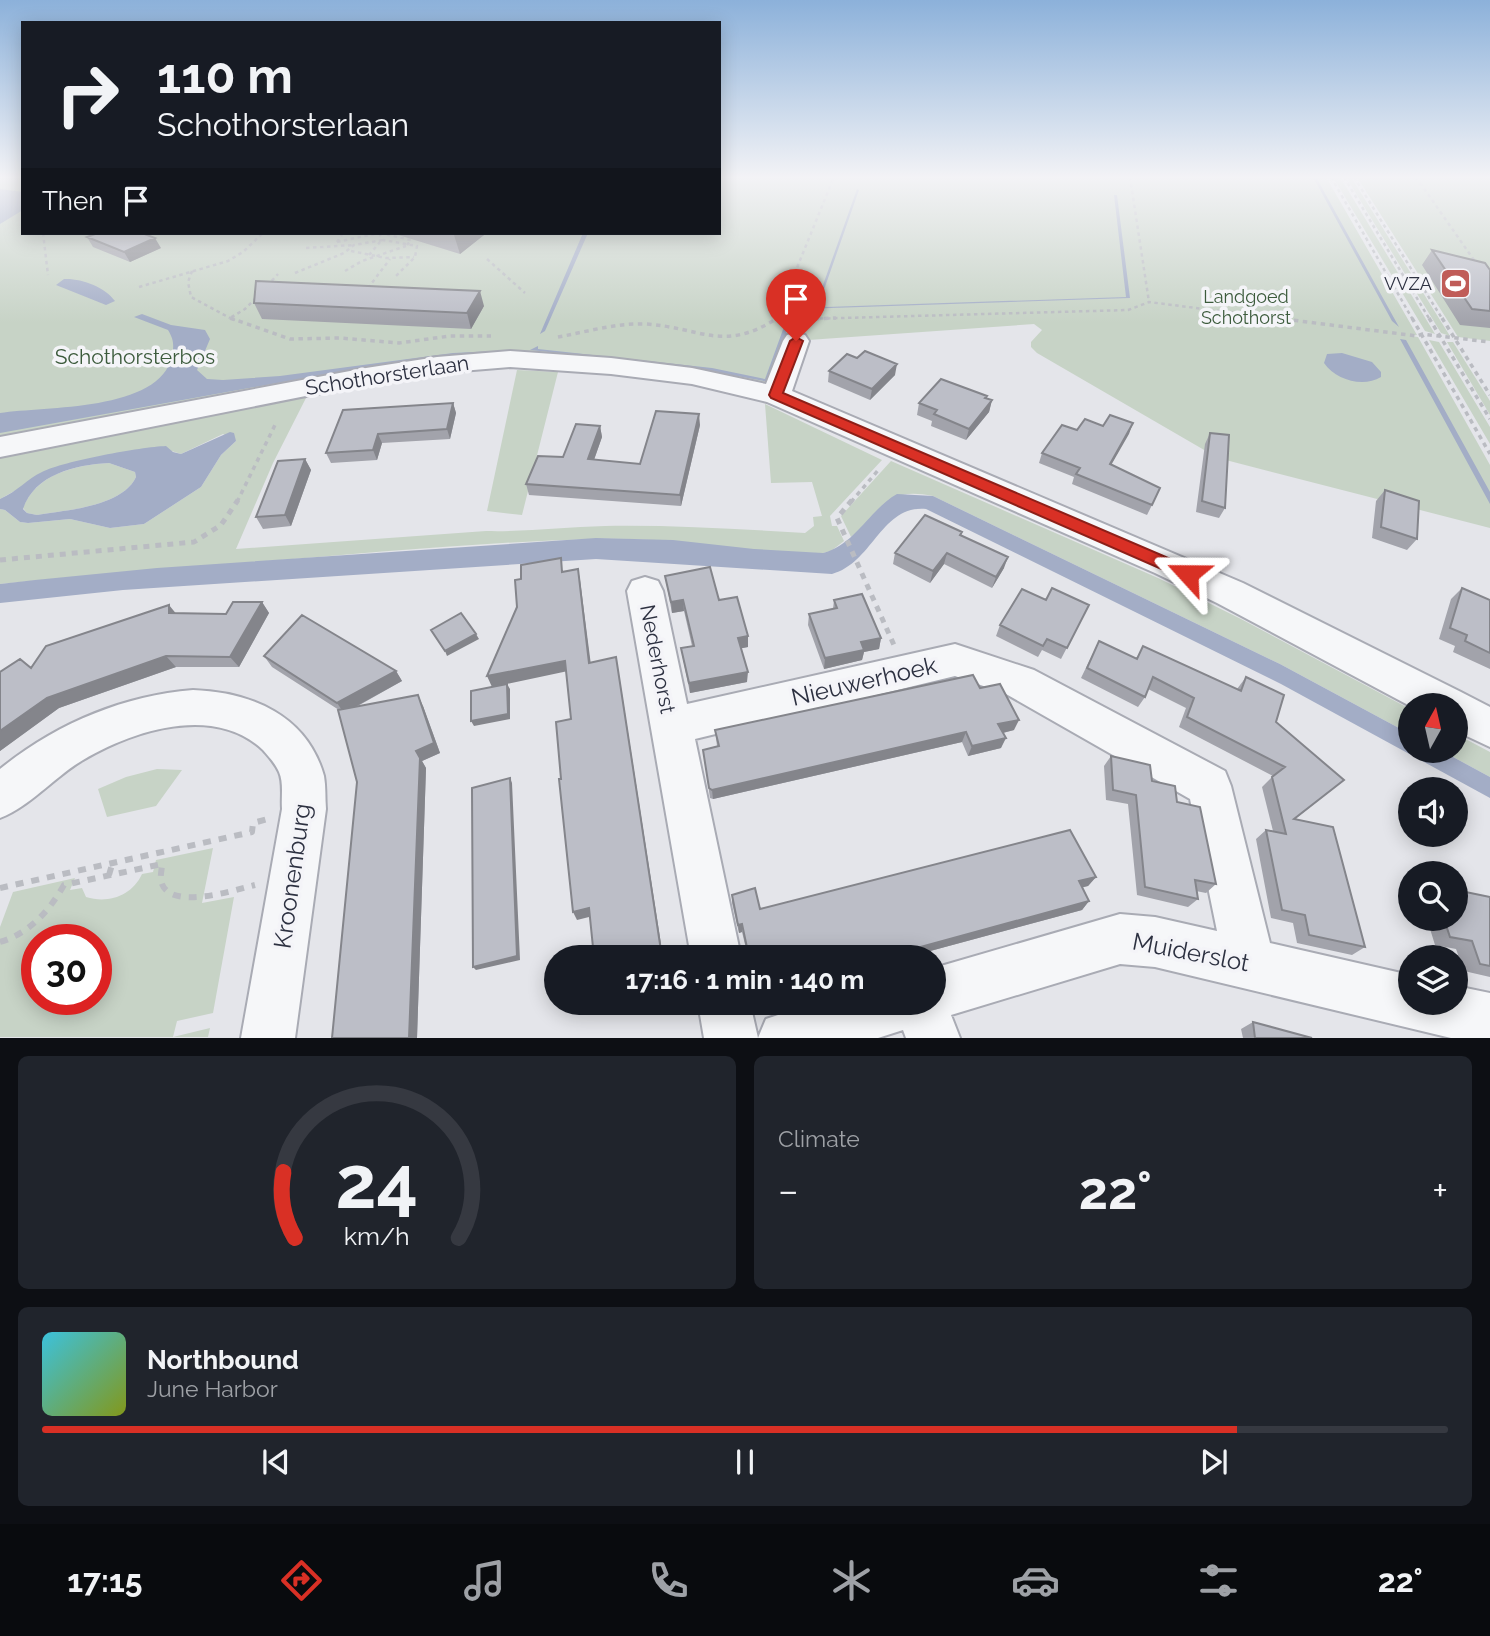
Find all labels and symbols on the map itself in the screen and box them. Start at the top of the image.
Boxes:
sports icon: VVZA [1438,266,1472,300]
pin [766,269,826,341]
place label: VVZA [1384,273,1432,294]
park label: Landgoed Schothorst [1201,286,1291,328]
park label: Schothorsterbos [55,344,215,369]
street label: Schothorsterlaan [303,350,471,400]
position arrow [1151,537,1225,611]
street label: Nederhorst [635,602,681,716]
street label: Nieuwerhoek [788,650,940,712]
north arrow [1398,693,1468,763]
street label: Kroonenburg [267,802,317,950]
speed limit sign: 30 [21,924,112,1015]
street label: Muiderslot [1130,926,1252,978]

